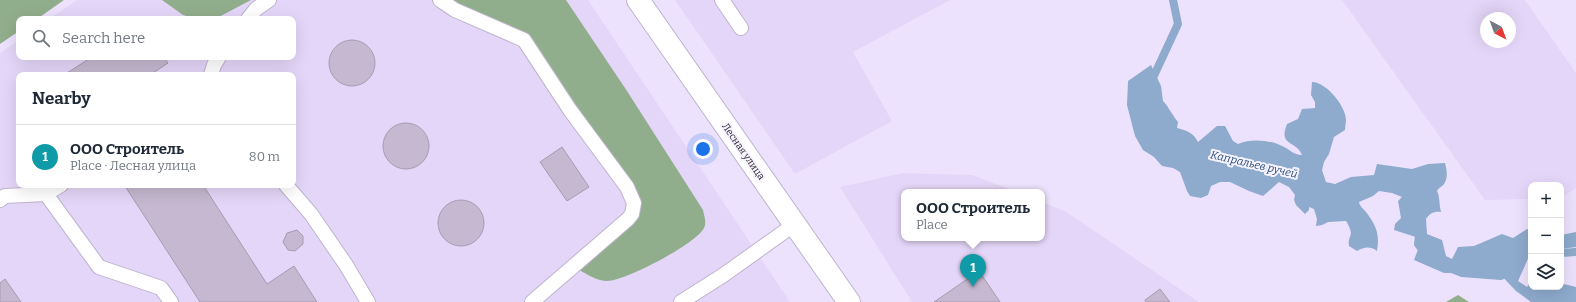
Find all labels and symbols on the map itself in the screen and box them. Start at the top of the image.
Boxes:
north arrow [1480,12,1516,48]
street label: Лесная улица [719,121,767,183]
your location [693,139,713,159]
water label: Капральев ручей [1209,148,1299,181]
pin: 1 [960,254,986,287]

